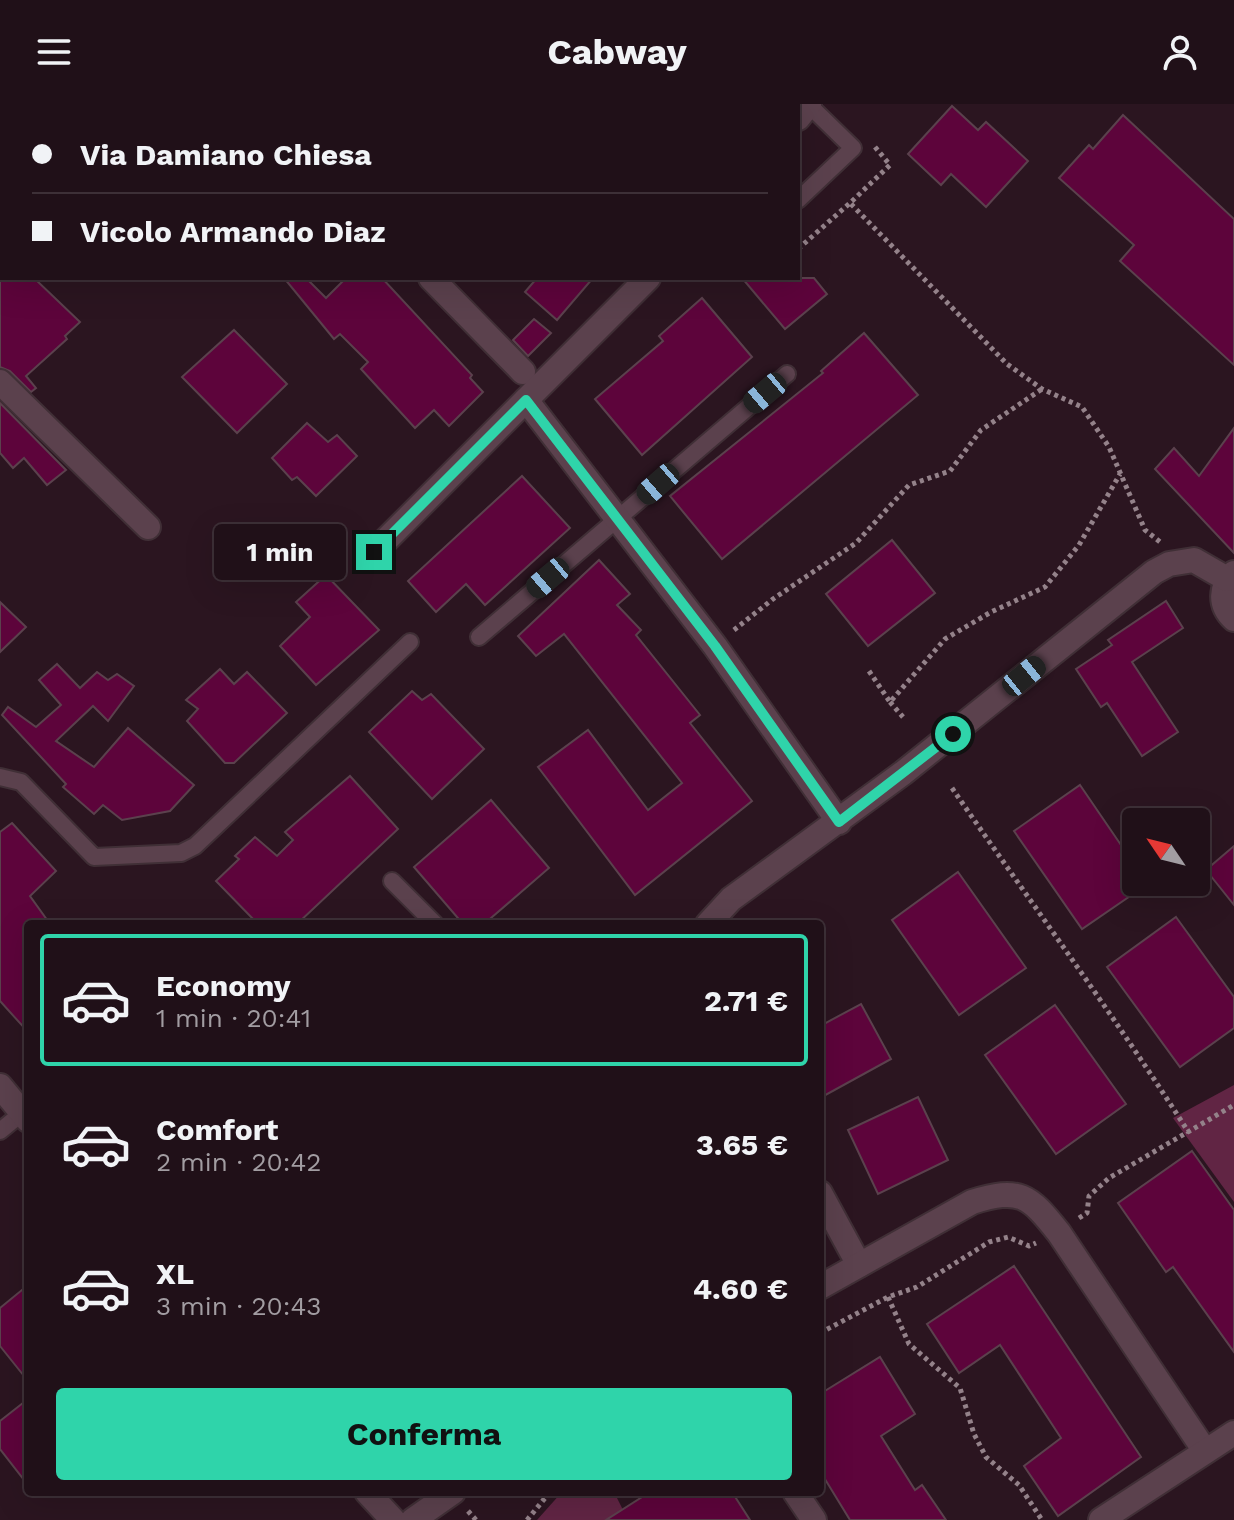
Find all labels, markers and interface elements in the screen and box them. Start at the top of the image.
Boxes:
icon: menu [32,30,76,74]
icon: person [1158,30,1202,74]
text: Cabway [547,31,687,73]
text: Via Damiano Chiesa [80,137,372,172]
text: Vicolo Armando Diaz [80,214,386,249]
car [739,368,791,418]
car [632,459,684,509]
callout: 1 min [214,524,346,580]
route end [356,534,392,570]
text: 1 min [247,537,313,567]
car [522,553,574,603]
car [998,652,1050,700]
route start [935,716,971,752]
north arrow [1122,808,1210,896]
map controls [1122,808,1210,896]
icon: car [60,964,132,1036]
text: Economy [156,968,291,1003]
text: 2.71 € [704,983,788,1018]
text: 1 min · 20:41 [156,1003,311,1033]
icon: car [60,1108,132,1180]
text: Comfort [156,1112,278,1147]
text: 3.65 € [696,1127,788,1162]
text: 2 min · 20:42 [156,1147,322,1177]
icon: car [60,1252,132,1324]
text: XL [156,1256,194,1291]
text: 4.60 € [693,1271,788,1306]
text: 3 min · 20:43 [156,1291,322,1321]
button: Conferma [56,1388,792,1480]

